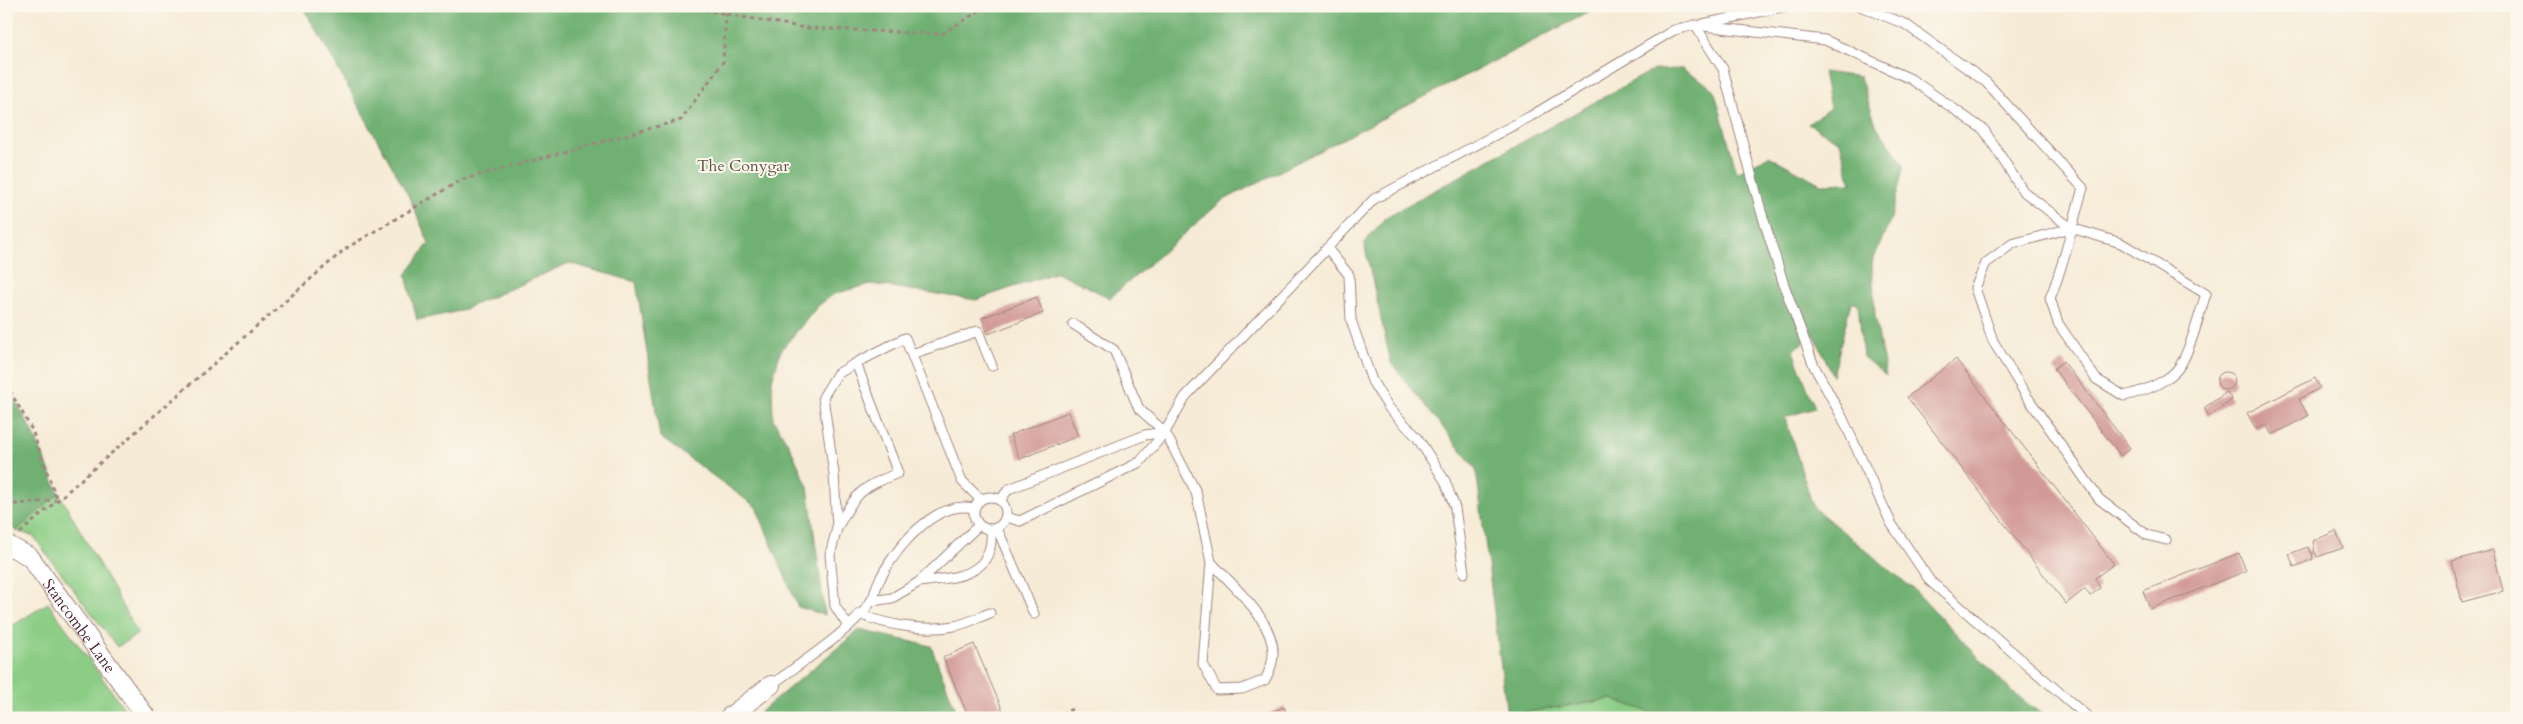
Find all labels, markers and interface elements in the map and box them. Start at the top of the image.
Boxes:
park label: The Conygar [697,155,789,177]
street label: Stancombe Lane [37,574,121,678]

